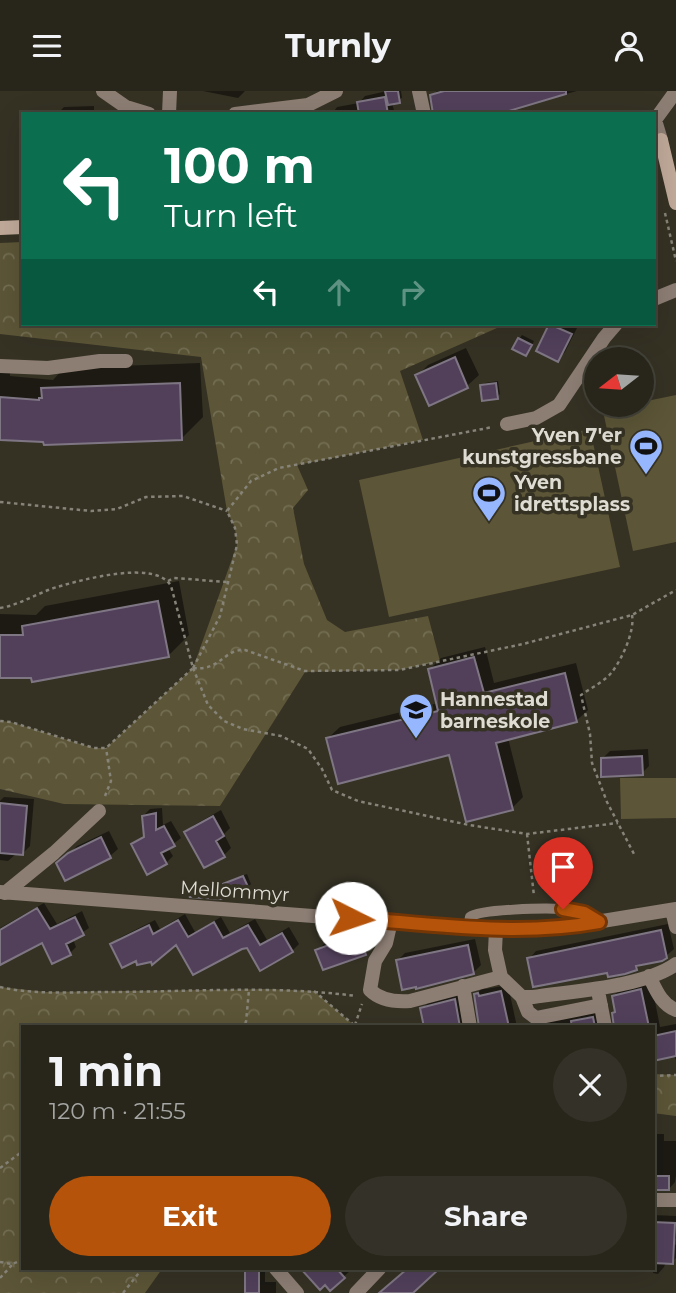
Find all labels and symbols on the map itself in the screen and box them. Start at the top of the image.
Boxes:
north arrow [584,347,654,417]
place label: Yven 7'er kunstgressbane [462,424,622,469]
sports icon: Yven 7'er kunstgressbane [627,427,665,476]
place label: Yven idrettsplass [513,471,630,516]
sports icon: Yven idrettsplass [470,474,508,523]
place label: Hannestad barneskole [440,688,550,733]
school or university icon: Hannestad barneskole [397,691,435,740]
pin [533,837,593,909]
street label: Mellommyr [180,876,290,906]
position arrow [314,881,388,955]

